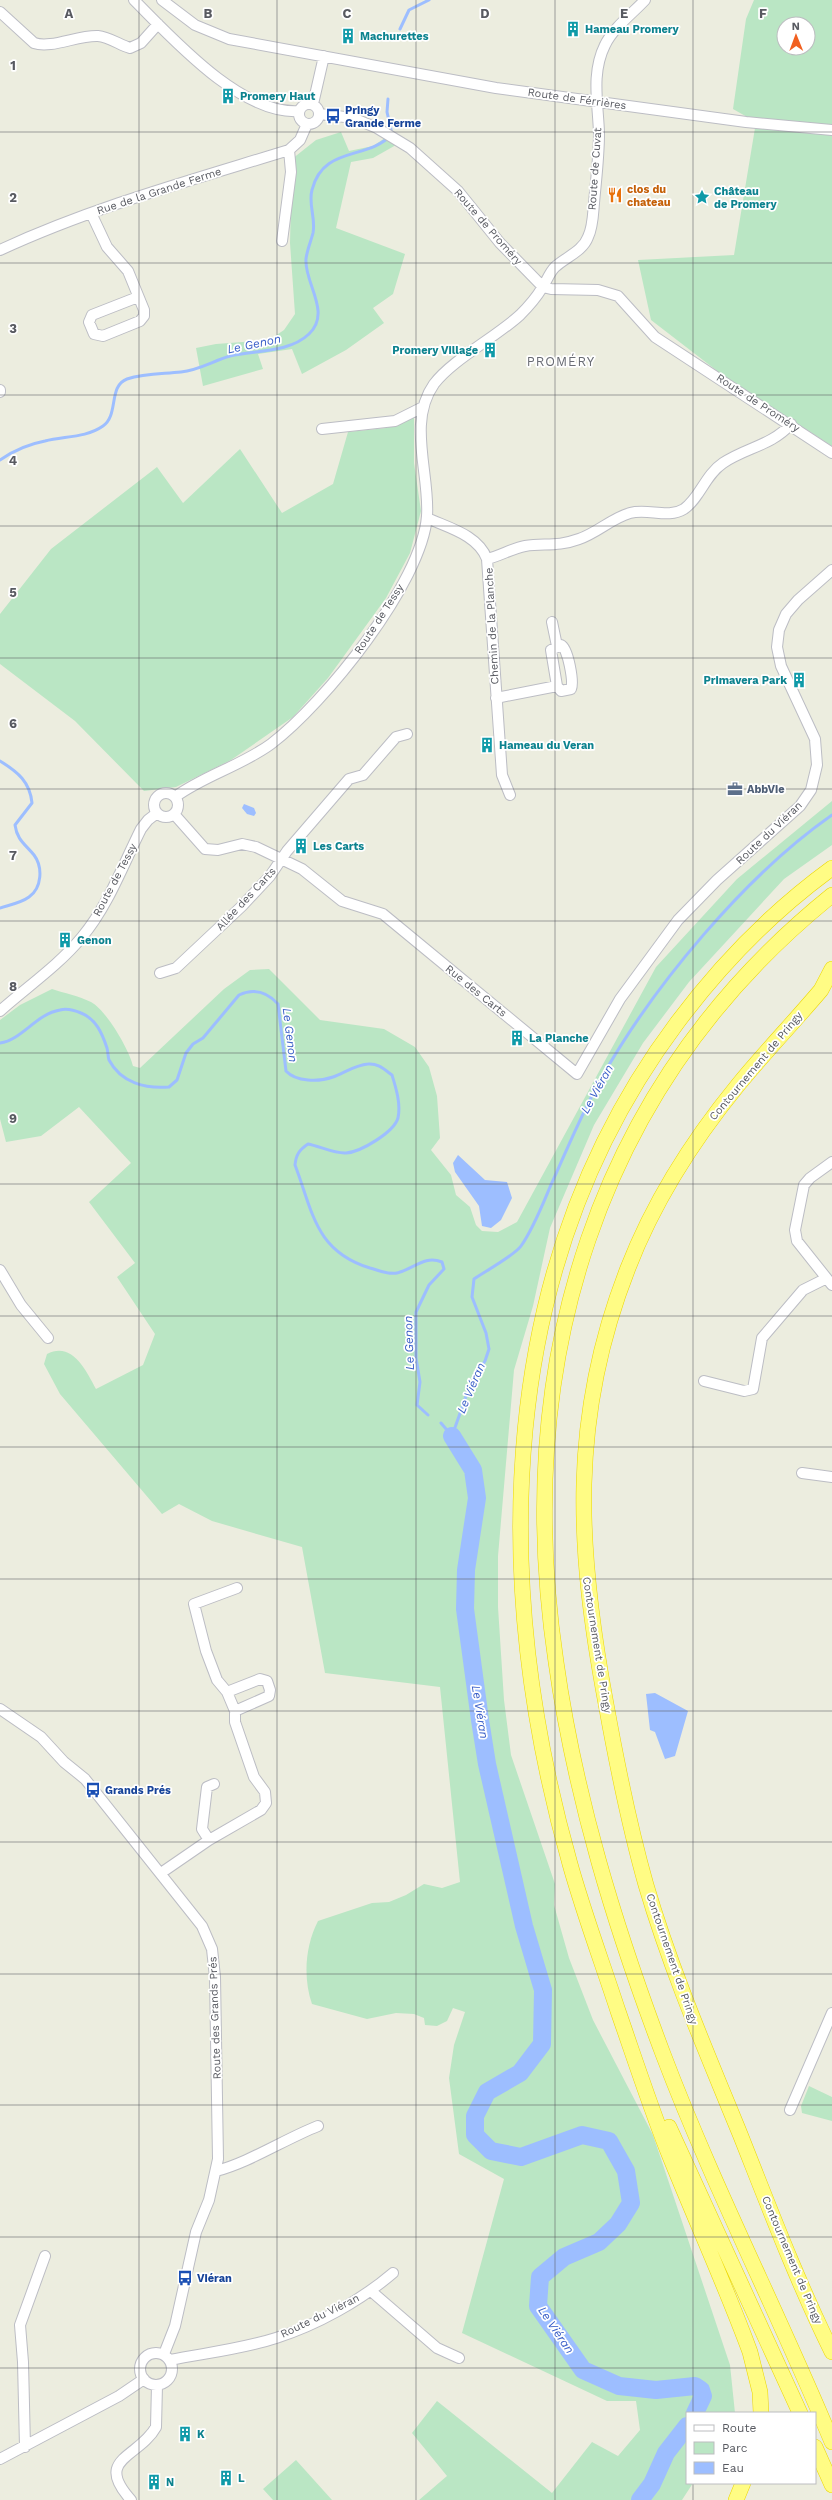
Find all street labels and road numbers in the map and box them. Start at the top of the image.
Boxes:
street label: Route de Férrières [527,86,627,112]
street label: Route de Cuvat [586,127,604,211]
street label: Rue de la Grande Ferme [95,165,223,217]
street label: Route de Proméry [451,186,525,268]
street label: Route de Proméry [714,371,802,435]
street label: Chemin de la Planche [482,567,502,685]
street label: Route de Tessy [352,581,407,656]
street label: Route du Viéran [733,799,805,867]
street label: Route de Tessy [90,841,140,919]
street label: Allée des Carts [213,865,279,933]
street label: Rue des Carts [443,962,509,1020]
street label: Contournement de Pringy [707,1009,806,1123]
street label: Contournement de Pringy [580,1576,614,1714]
street label: Contournement de Pringy [643,1892,701,2027]
street label: Route des Grands Prés [206,1956,224,2080]
street label: Contournement de Pringy [759,2194,825,2326]
street label: Route du Viéran [278,2291,362,2341]

